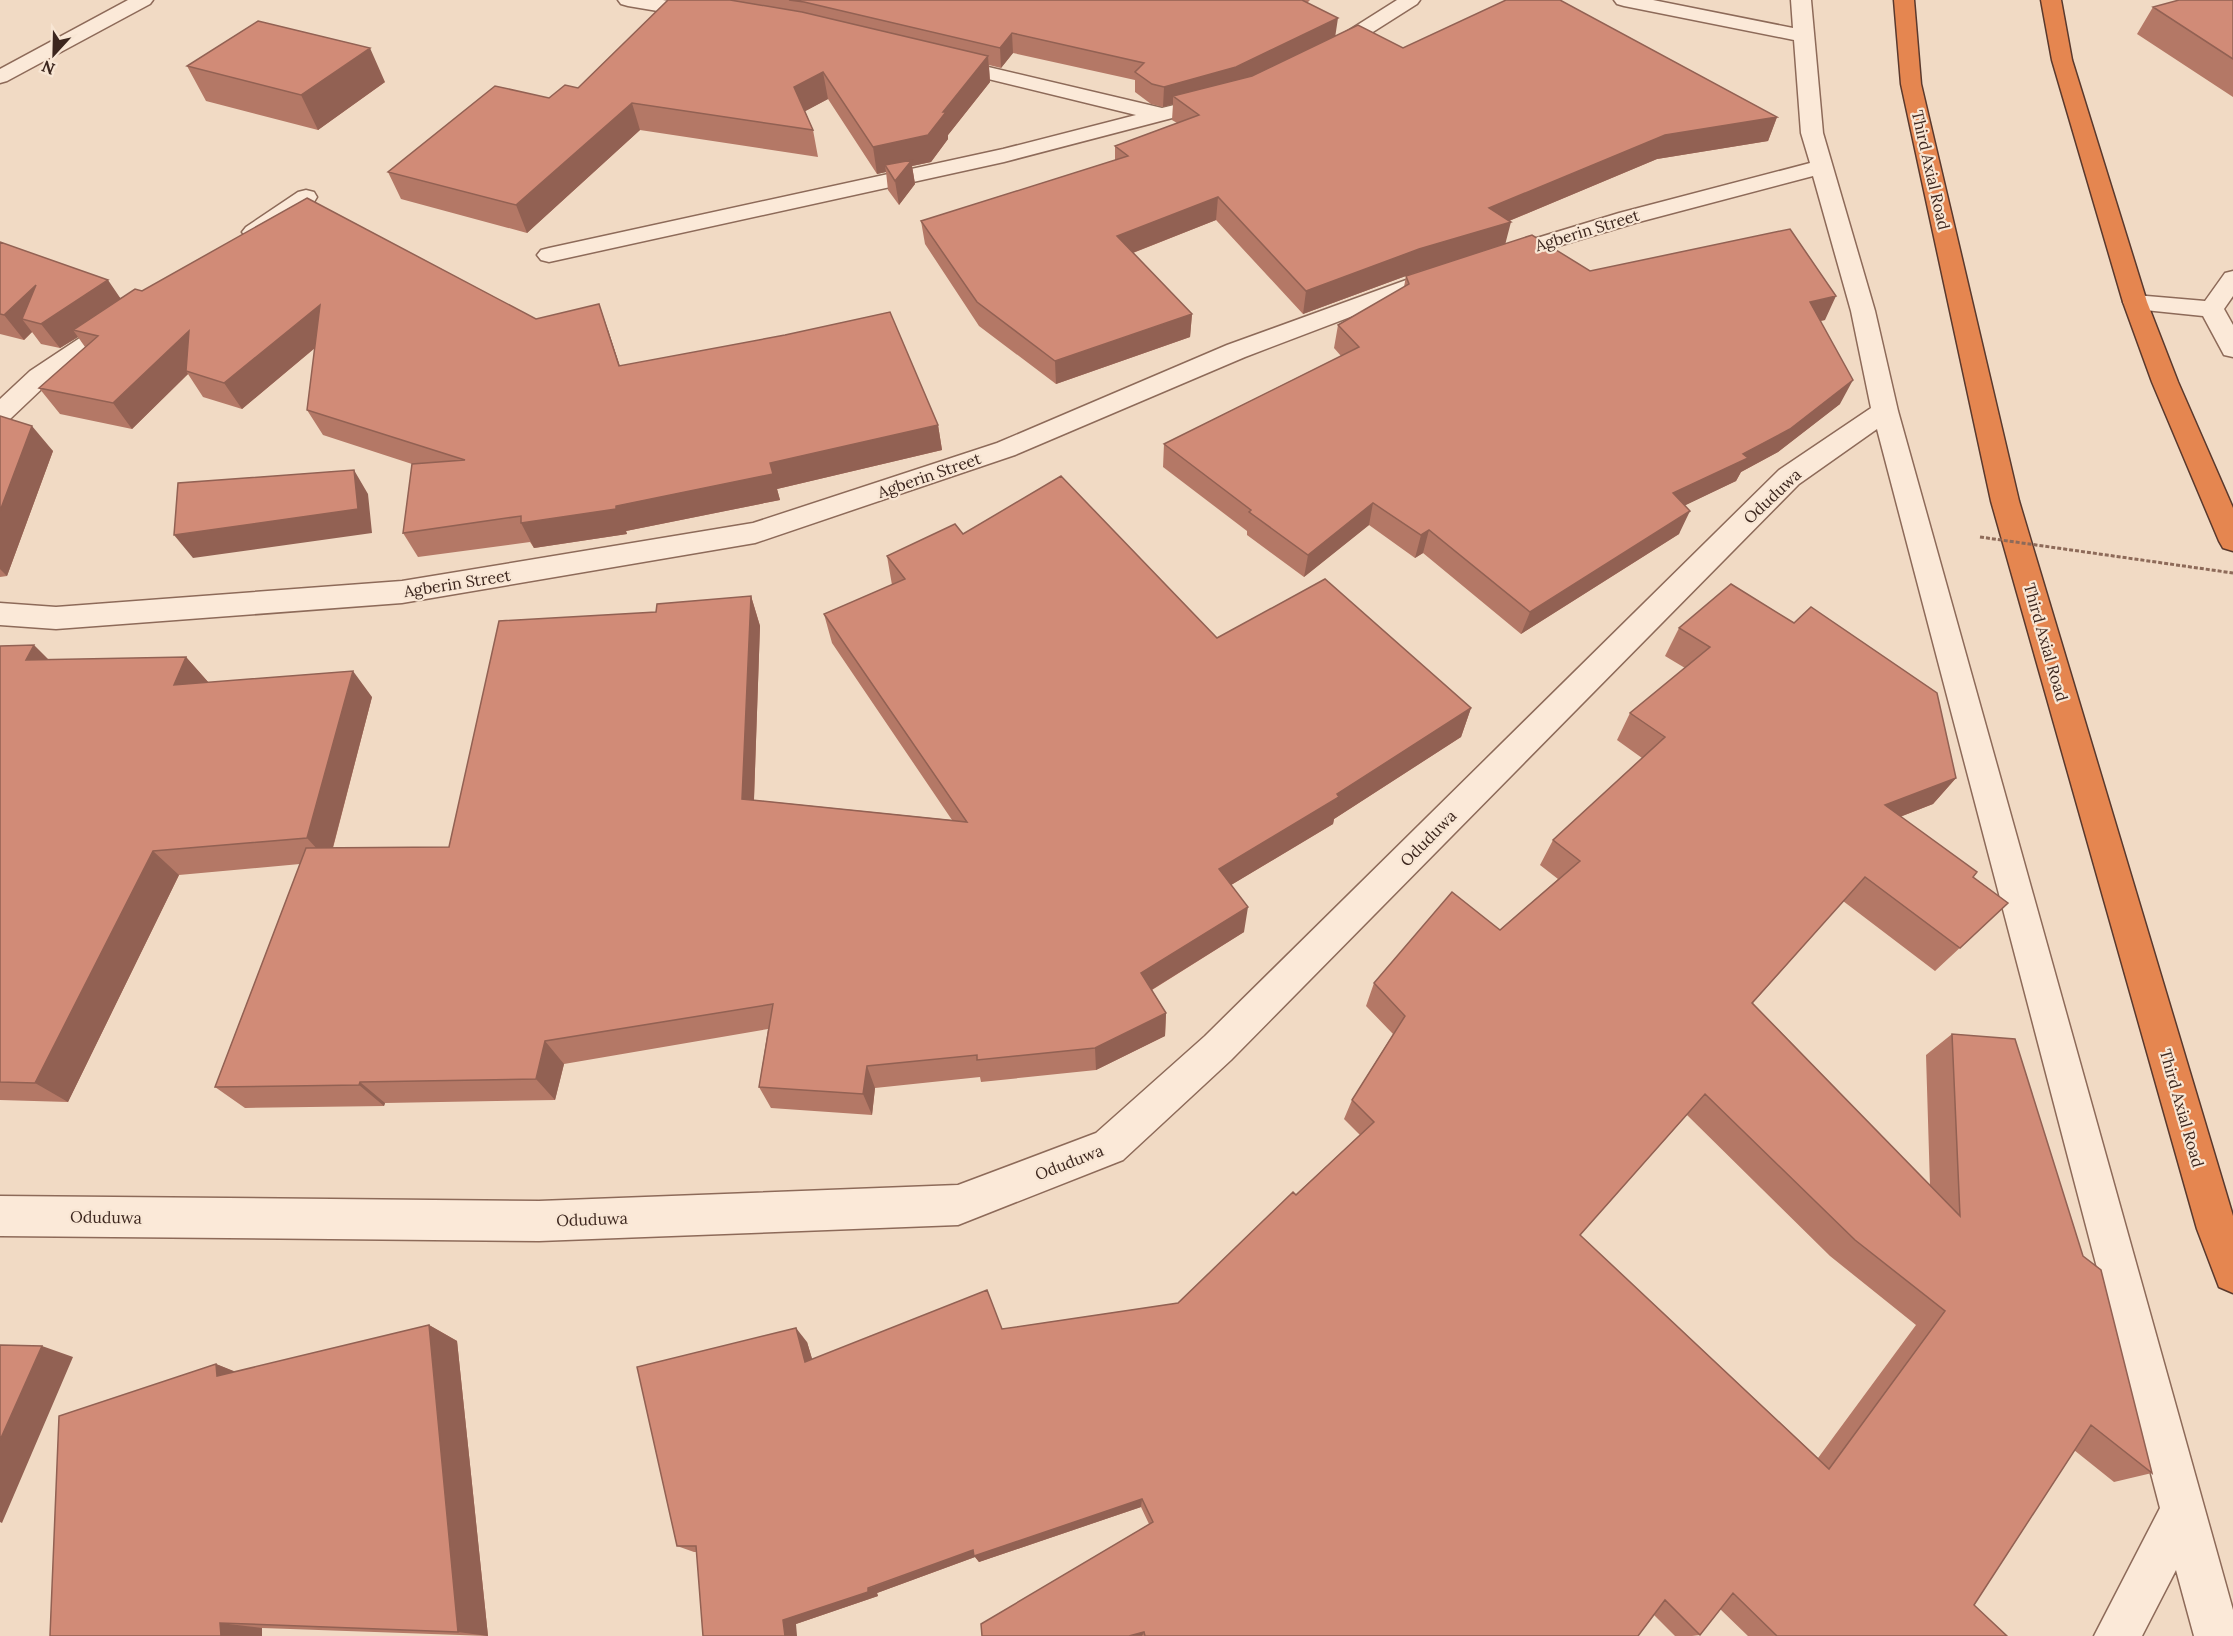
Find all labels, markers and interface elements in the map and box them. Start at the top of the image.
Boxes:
north arrow [24,24,84,84]
text: N [39,56,58,79]
street label: Third Axial Road [1908,108,1955,232]
street label: Agberin Street [1532,204,1642,256]
street label: Agberin Street [874,448,984,502]
street label: Oduduwa [1739,464,1805,528]
street label: Agberin Street [401,565,513,601]
street label: Third Axial Road [2020,580,2073,704]
street label: Oduduwa [1396,806,1460,870]
street label: Third Axial Road [2156,1046,2209,1170]
street label: Oduduwa [1032,1140,1106,1184]
street label: Oduduwa [70,1206,142,1228]
street label: Oduduwa [556,1208,628,1230]

